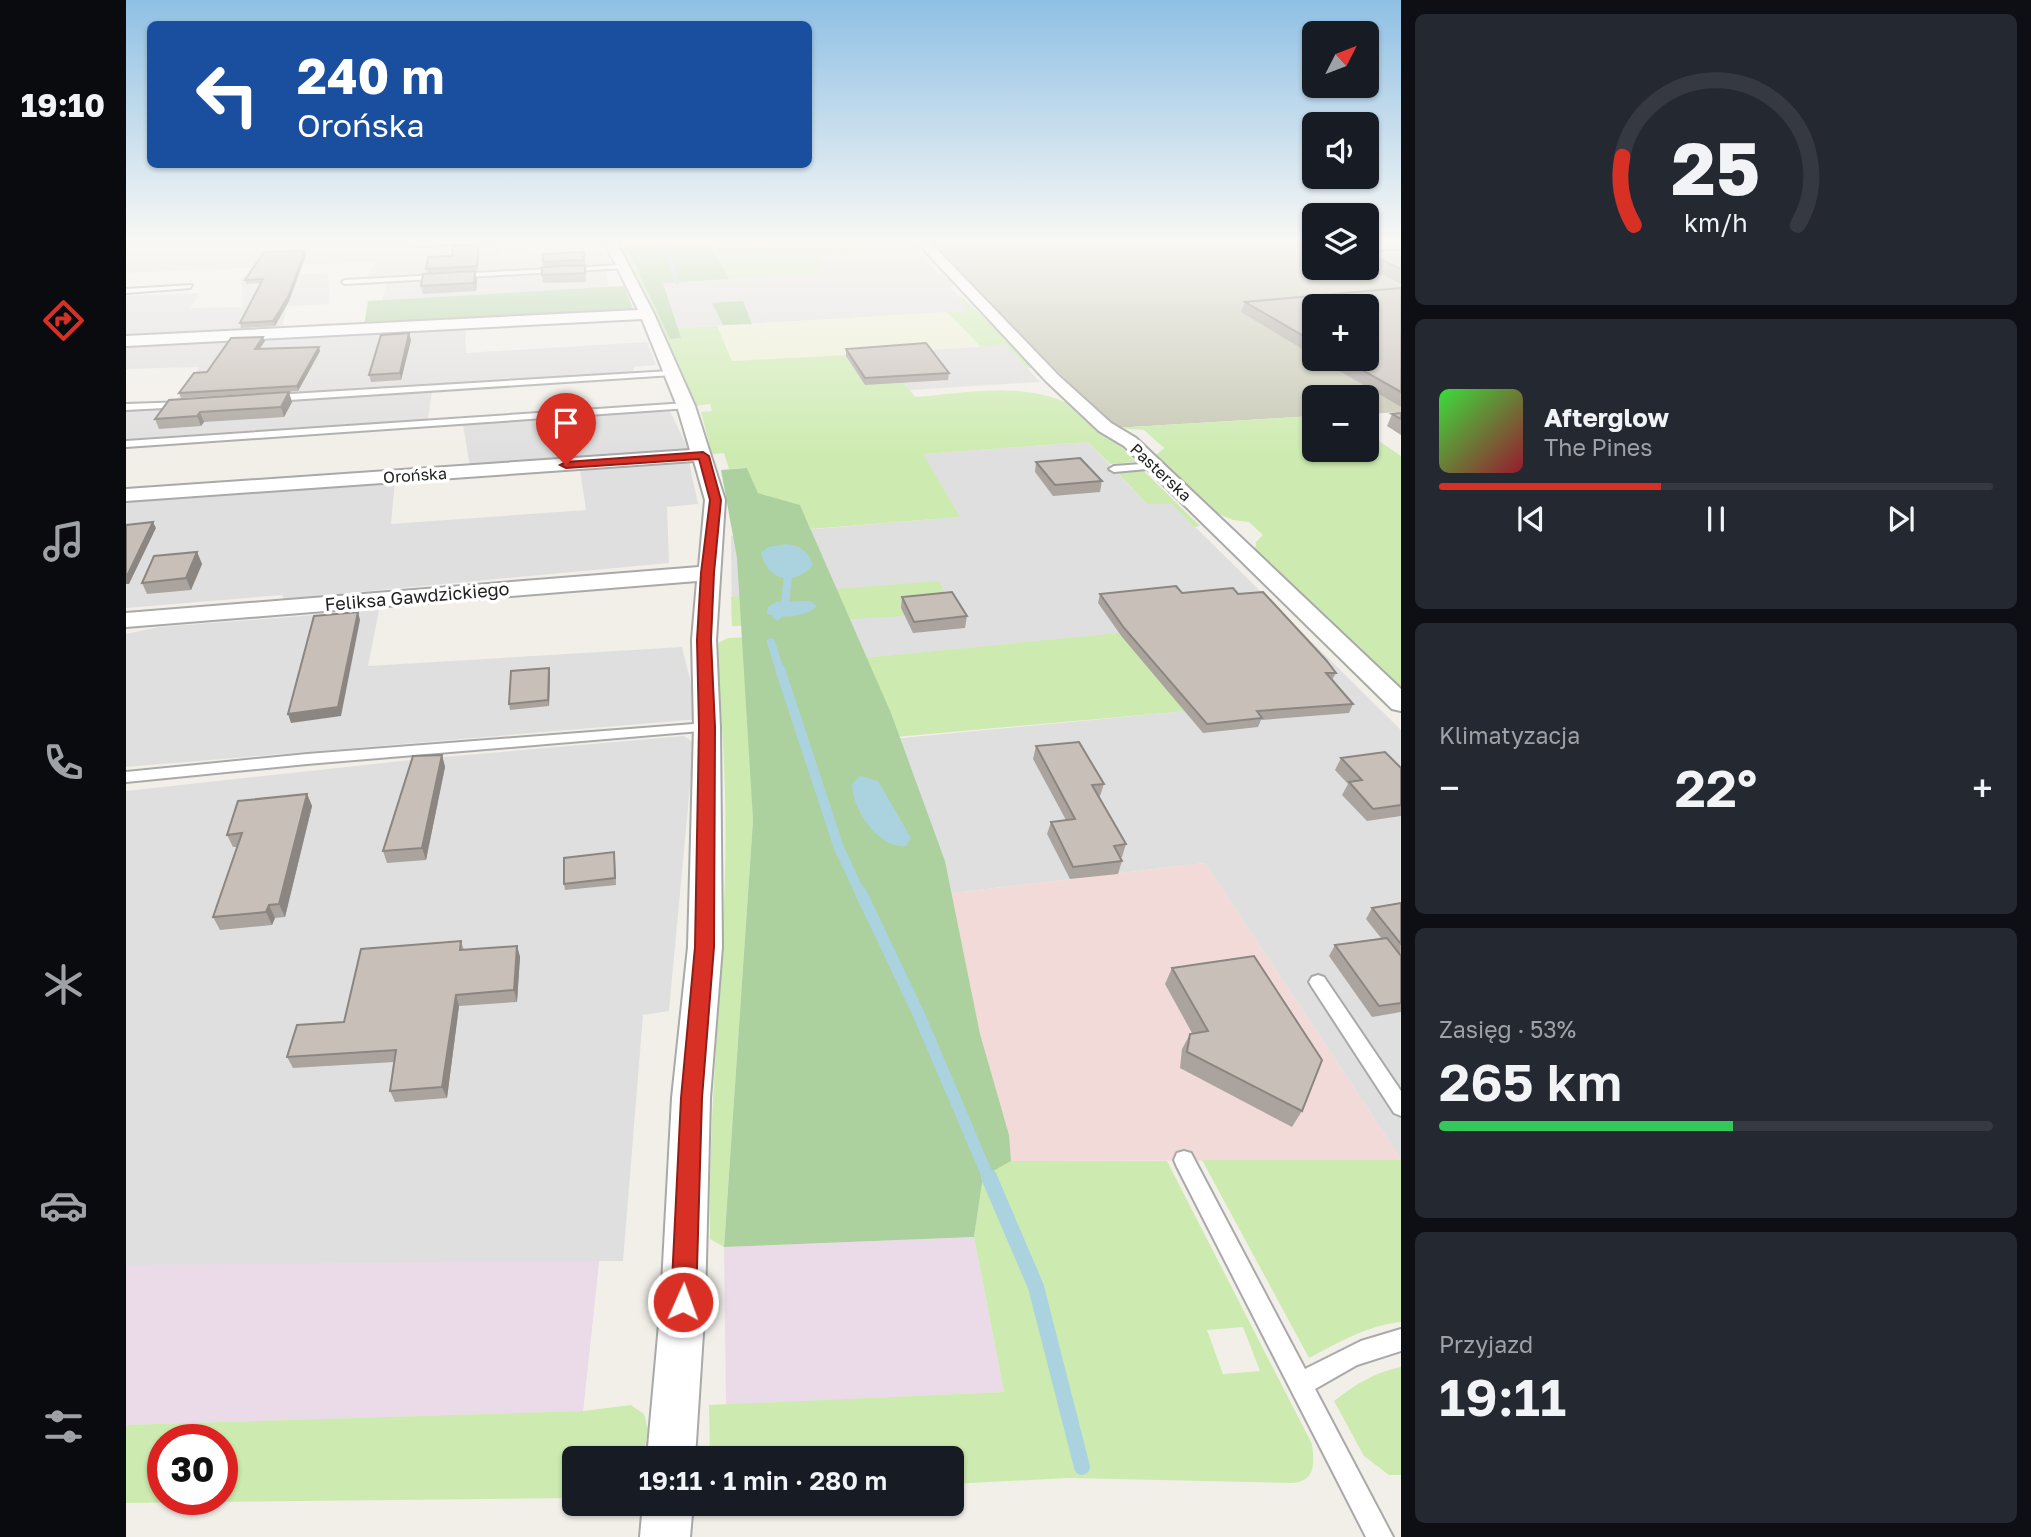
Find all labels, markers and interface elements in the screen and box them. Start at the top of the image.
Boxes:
north arrow [1302,21,1379,98]
map controls [1302,21,1379,462]
text: 240 m [297,46,445,105]
icon: left [182,49,273,140]
text: 19:10 [21,86,105,124]
text: Orońska [297,106,425,144]
button: sound [1302,112,1379,189]
text: 25 [1672,125,1760,212]
button: layers [1302,203,1379,280]
text: km/h [1684,207,1748,238]
button: + [1302,294,1379,371]
icon: directions [39,296,88,345]
button: − [1302,385,1379,462]
pin [536,393,596,465]
text: Afterglow [1544,402,1669,433]
icon: arrive [547,404,585,442]
text: The Pines [1544,433,1652,461]
street label: Pasterska [1126,439,1196,505]
street label: Orońska [382,463,448,487]
icon: previous [1512,500,1550,538]
icon: pause [1697,500,1735,538]
icon: next [1882,500,1920,538]
icon: music [39,517,88,566]
street label: Feliksa Gawdzickiego [324,577,510,615]
text: Klimatyzacja [1439,721,1580,749]
icon: phone [39,738,88,787]
text: 22° [1675,756,1757,818]
text: − [1439,765,1460,810]
text: + [1972,765,1993,810]
icon: climate [39,960,88,1009]
text: Zasięg · 53% [1439,1015,1576,1043]
text: 265 km [1439,1050,1622,1112]
icon: car [39,1181,88,1230]
position arrow [646,1265,720,1339]
text: Przyjazd [1439,1330,1533,1358]
text: 19:11 [1439,1365,1566,1427]
icon: filters [39,1402,88,1451]
speed limit sign: 30 [147,1424,238,1515]
text: 19:11 · 1 min · 280 m [639,1465,887,1496]

